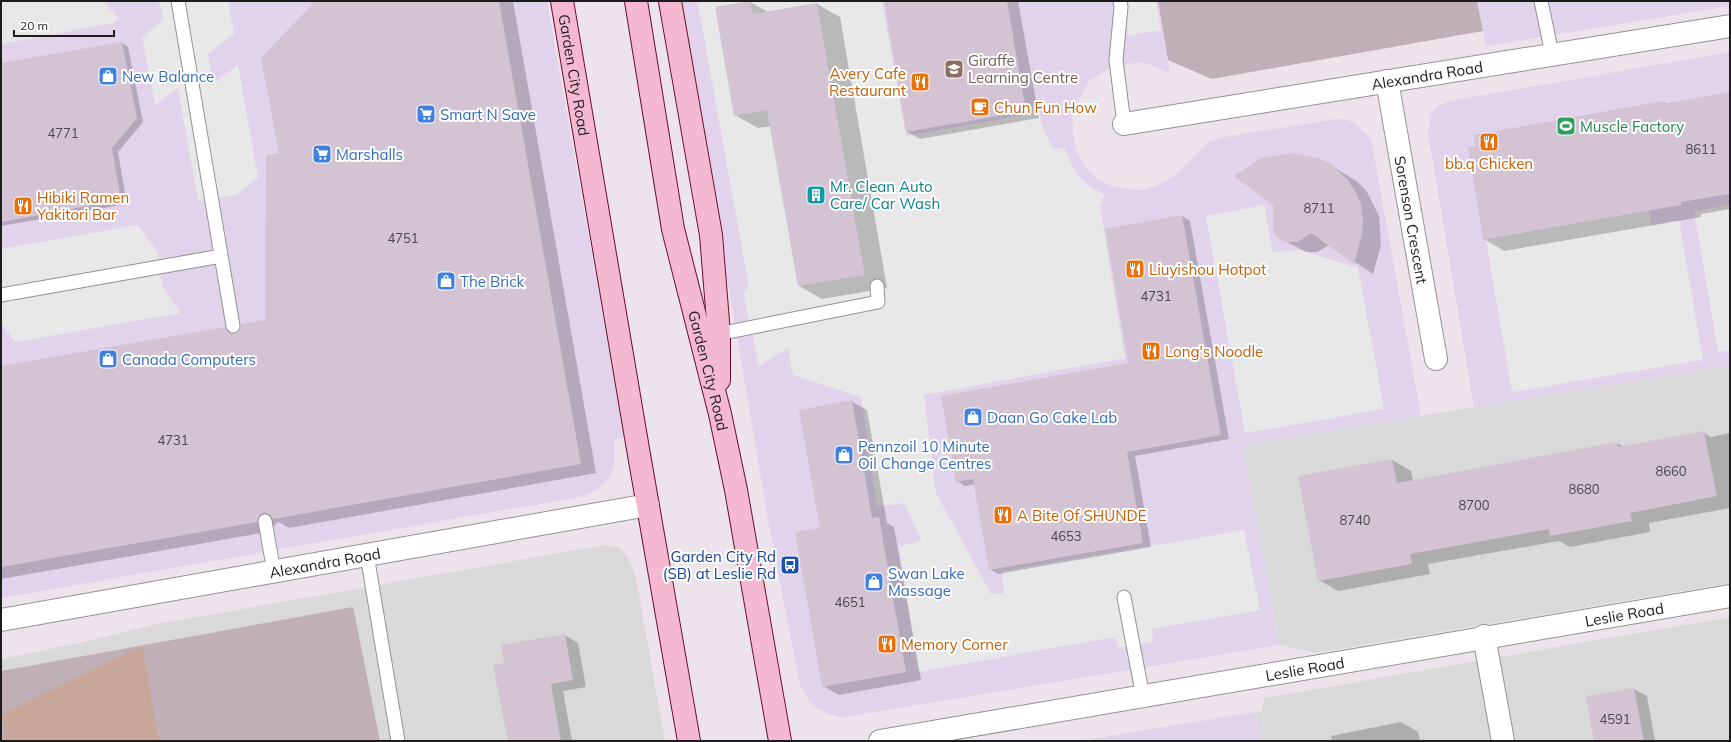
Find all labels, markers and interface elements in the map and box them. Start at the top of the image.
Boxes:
scale bar [14,12,114,38]
street label: Garden City Road [555,13,594,137]
text: 20 m [20,18,48,33]
place label: Giraffe Learning Centre [968,51,1078,87]
street label: Alexandra Road [1370,57,1484,93]
school or university icon: Giraffe Learning Centre [943,58,965,80]
place label: Avery Cafe Restaurant [829,64,906,100]
shop icon: New Balance [97,65,119,87]
place label: New Balance [122,67,214,86]
restaurant icon: Avery Cafe Restaurant [909,71,931,93]
cafe icon: Chun Fun How [969,96,991,118]
place label: Chun Fun How [994,98,1097,117]
supermarket icon: Smart N Save [415,103,437,125]
place label: Smart N Save [440,105,536,124]
sports icon: Muscle Factory [1555,115,1577,137]
place label: Muscle Factory [1580,117,1684,136]
house number: 4771 [47,125,79,141]
restaurant icon: bb.q Chicken [1478,131,1500,153]
house number: 8611 [1685,141,1717,157]
supermarket icon: Marshalls [311,143,333,165]
place label: Marshalls [336,145,403,164]
street label: Sorenson Crescent [1391,154,1432,285]
place label: bb.q Chicken [1445,154,1533,173]
place label: Mr. Clean Auto Care/ Car Wash [830,177,940,213]
building icon: Mr. Clean Auto Care/ Car Wash [805,184,827,206]
place label: Hibiki Ramen Yakitori Bar [36,188,129,224]
restaurant icon: Hibiki Ramen Yakitori Bar [12,195,34,217]
house number: 8711 [1303,200,1335,216]
house number: 4751 [387,230,419,246]
restaurant icon: Liuyishou Hotpot [1124,258,1146,280]
place label: Liuyishou Hotpot [1149,260,1266,279]
shop icon: The Brick [435,270,457,292]
place label: The Brick [460,272,525,291]
house number: 4731 [1140,288,1172,304]
street label: Garden City Road [685,308,733,432]
restaurant icon: Long's Noodle [1140,340,1162,362]
place label: Long's Noodle [1165,342,1263,361]
shop icon: Canada Computers [97,348,119,370]
place label: Canada Computers [122,350,256,369]
shop icon: Daan Go Cake Lab [962,406,984,428]
place label: Daan Go Cake Lab [987,408,1117,427]
house number: 4731 [157,432,189,448]
place label: Pennzoil 10 Minute Oil Change Centres [858,437,991,473]
shop icon: Pennzoil 10 Minute Oil Change Centres [833,444,855,466]
house number: 8660 [1655,463,1687,479]
house number: 8680 [1568,481,1600,497]
house number: 8700 [1458,497,1490,513]
restaurant icon: A Bite Of SHUNDE [992,504,1014,526]
place label: A Bite Of SHUNDE [1017,506,1147,525]
house number: 8740 [1339,512,1371,528]
house number: 4653 [1050,528,1082,544]
street label: Alexandra Road [268,543,382,582]
place label: Garden City Rd (SB) at Leslie Rd [663,547,776,583]
bus stop icon: Garden City Rd (SB) at Leslie Rd [779,554,801,576]
place label: Swan Lake Massage [888,564,965,600]
shop icon: Swan Lake Massage [863,571,885,593]
house number: 4651 [834,594,866,610]
street label: Leslie Road [1583,598,1665,630]
restaurant icon: Memory Corner [876,633,898,655]
place label: Memory Corner [901,635,1008,654]
street label: Leslie Road [1264,652,1346,685]
house number: 4591 [1599,711,1631,727]

